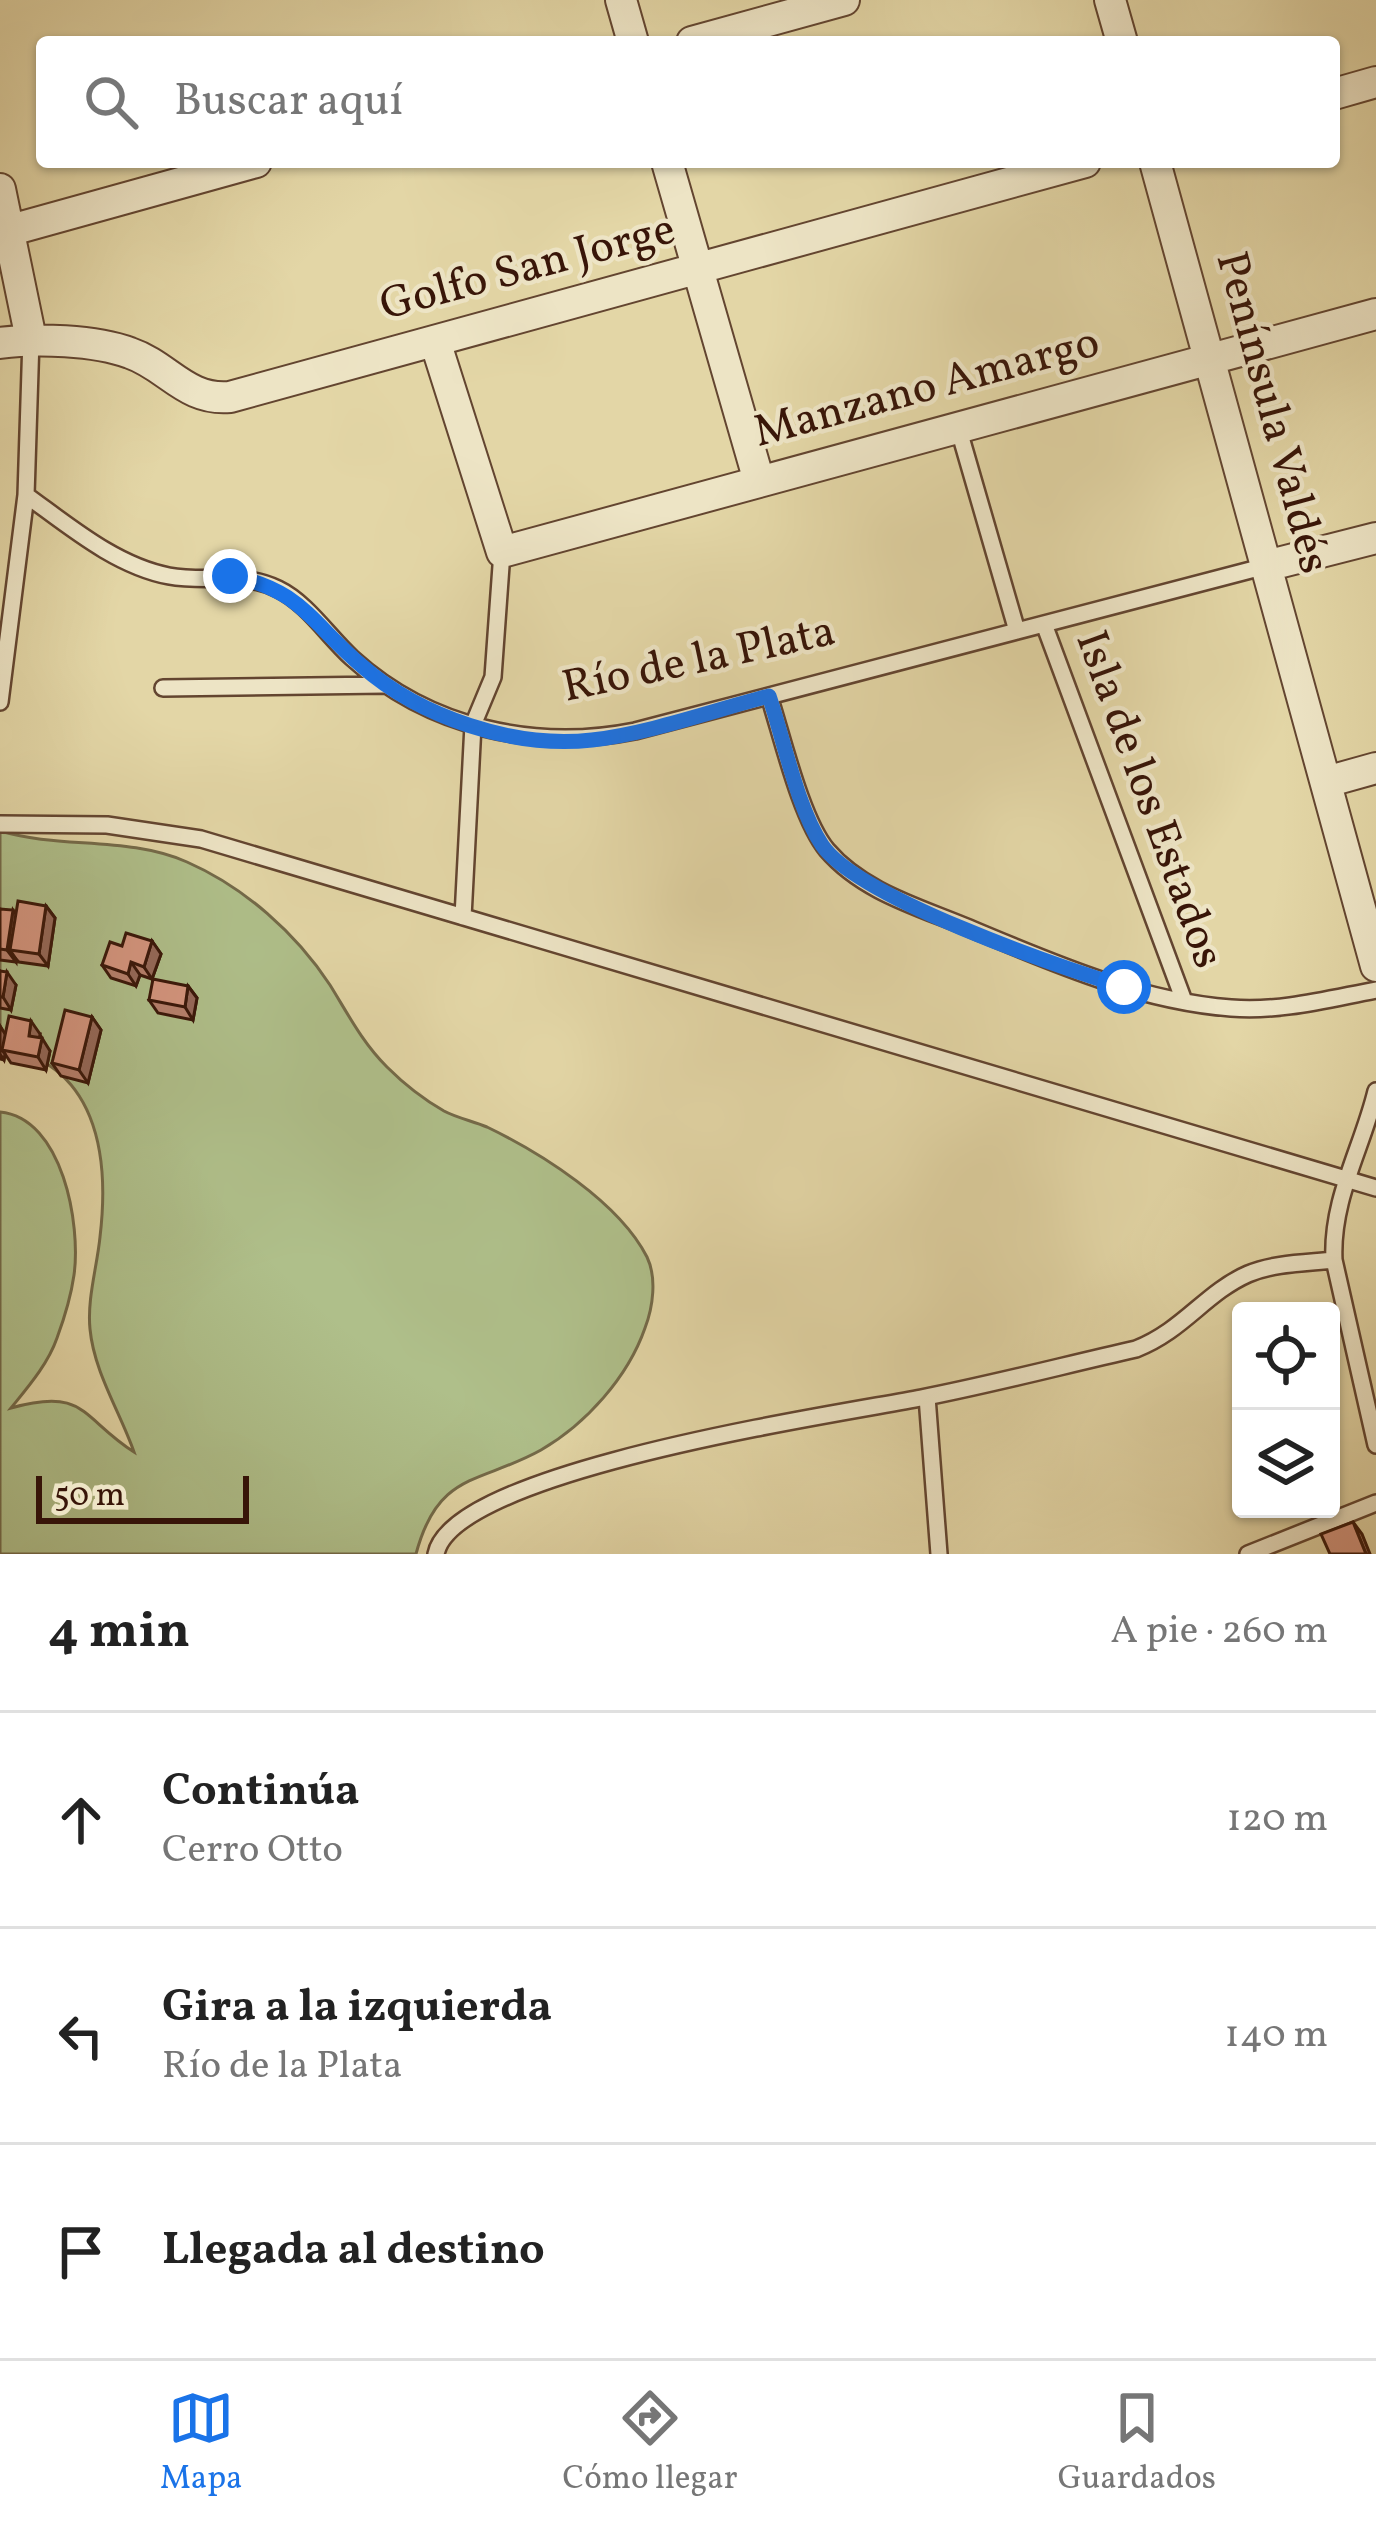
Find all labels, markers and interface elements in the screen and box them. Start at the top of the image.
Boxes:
search box [36,36,1340,168]
icon: search [78,69,144,135]
text: Buscar aquí [174,71,403,134]
street label: Golfo San Jorge [373,199,683,339]
street label: Península Valdés [1198,245,1344,581]
street label: Manzano Amargo [747,313,1107,465]
route end [203,549,257,603]
street label: Río de la Plata [557,601,841,721]
street label: Isla de los Estados [1058,623,1238,977]
route start [1097,960,1151,1014]
map controls [1232,1302,1340,1518]
button: locate [1232,1302,1340,1410]
button: layers [1232,1410,1340,1518]
scale bar [36,1470,249,1523]
text: 50 m [54,1474,125,1520]
text: 4 min [48,1597,190,1668]
text: A pie · 260 m [1110,1605,1328,1659]
text: Continúa [162,1761,360,1824]
icon: ahead [48,1787,114,1853]
text: 120 m [1227,1793,1328,1847]
text: Cerro Otto [162,1824,343,1878]
text: Gira a la izquierda [162,1977,552,2040]
icon: left [48,2003,114,2069]
text: 140 m [1225,2009,1328,2063]
text: Río de la Plata [162,2040,402,2094]
icon: arrive [48,2219,114,2285]
text: Llegada al destino [162,2220,545,2283]
tab: Mapa [160,2385,243,2503]
tab: Cómo llegar [563,2385,738,2503]
tab: Guardados [1058,2385,1216,2503]

